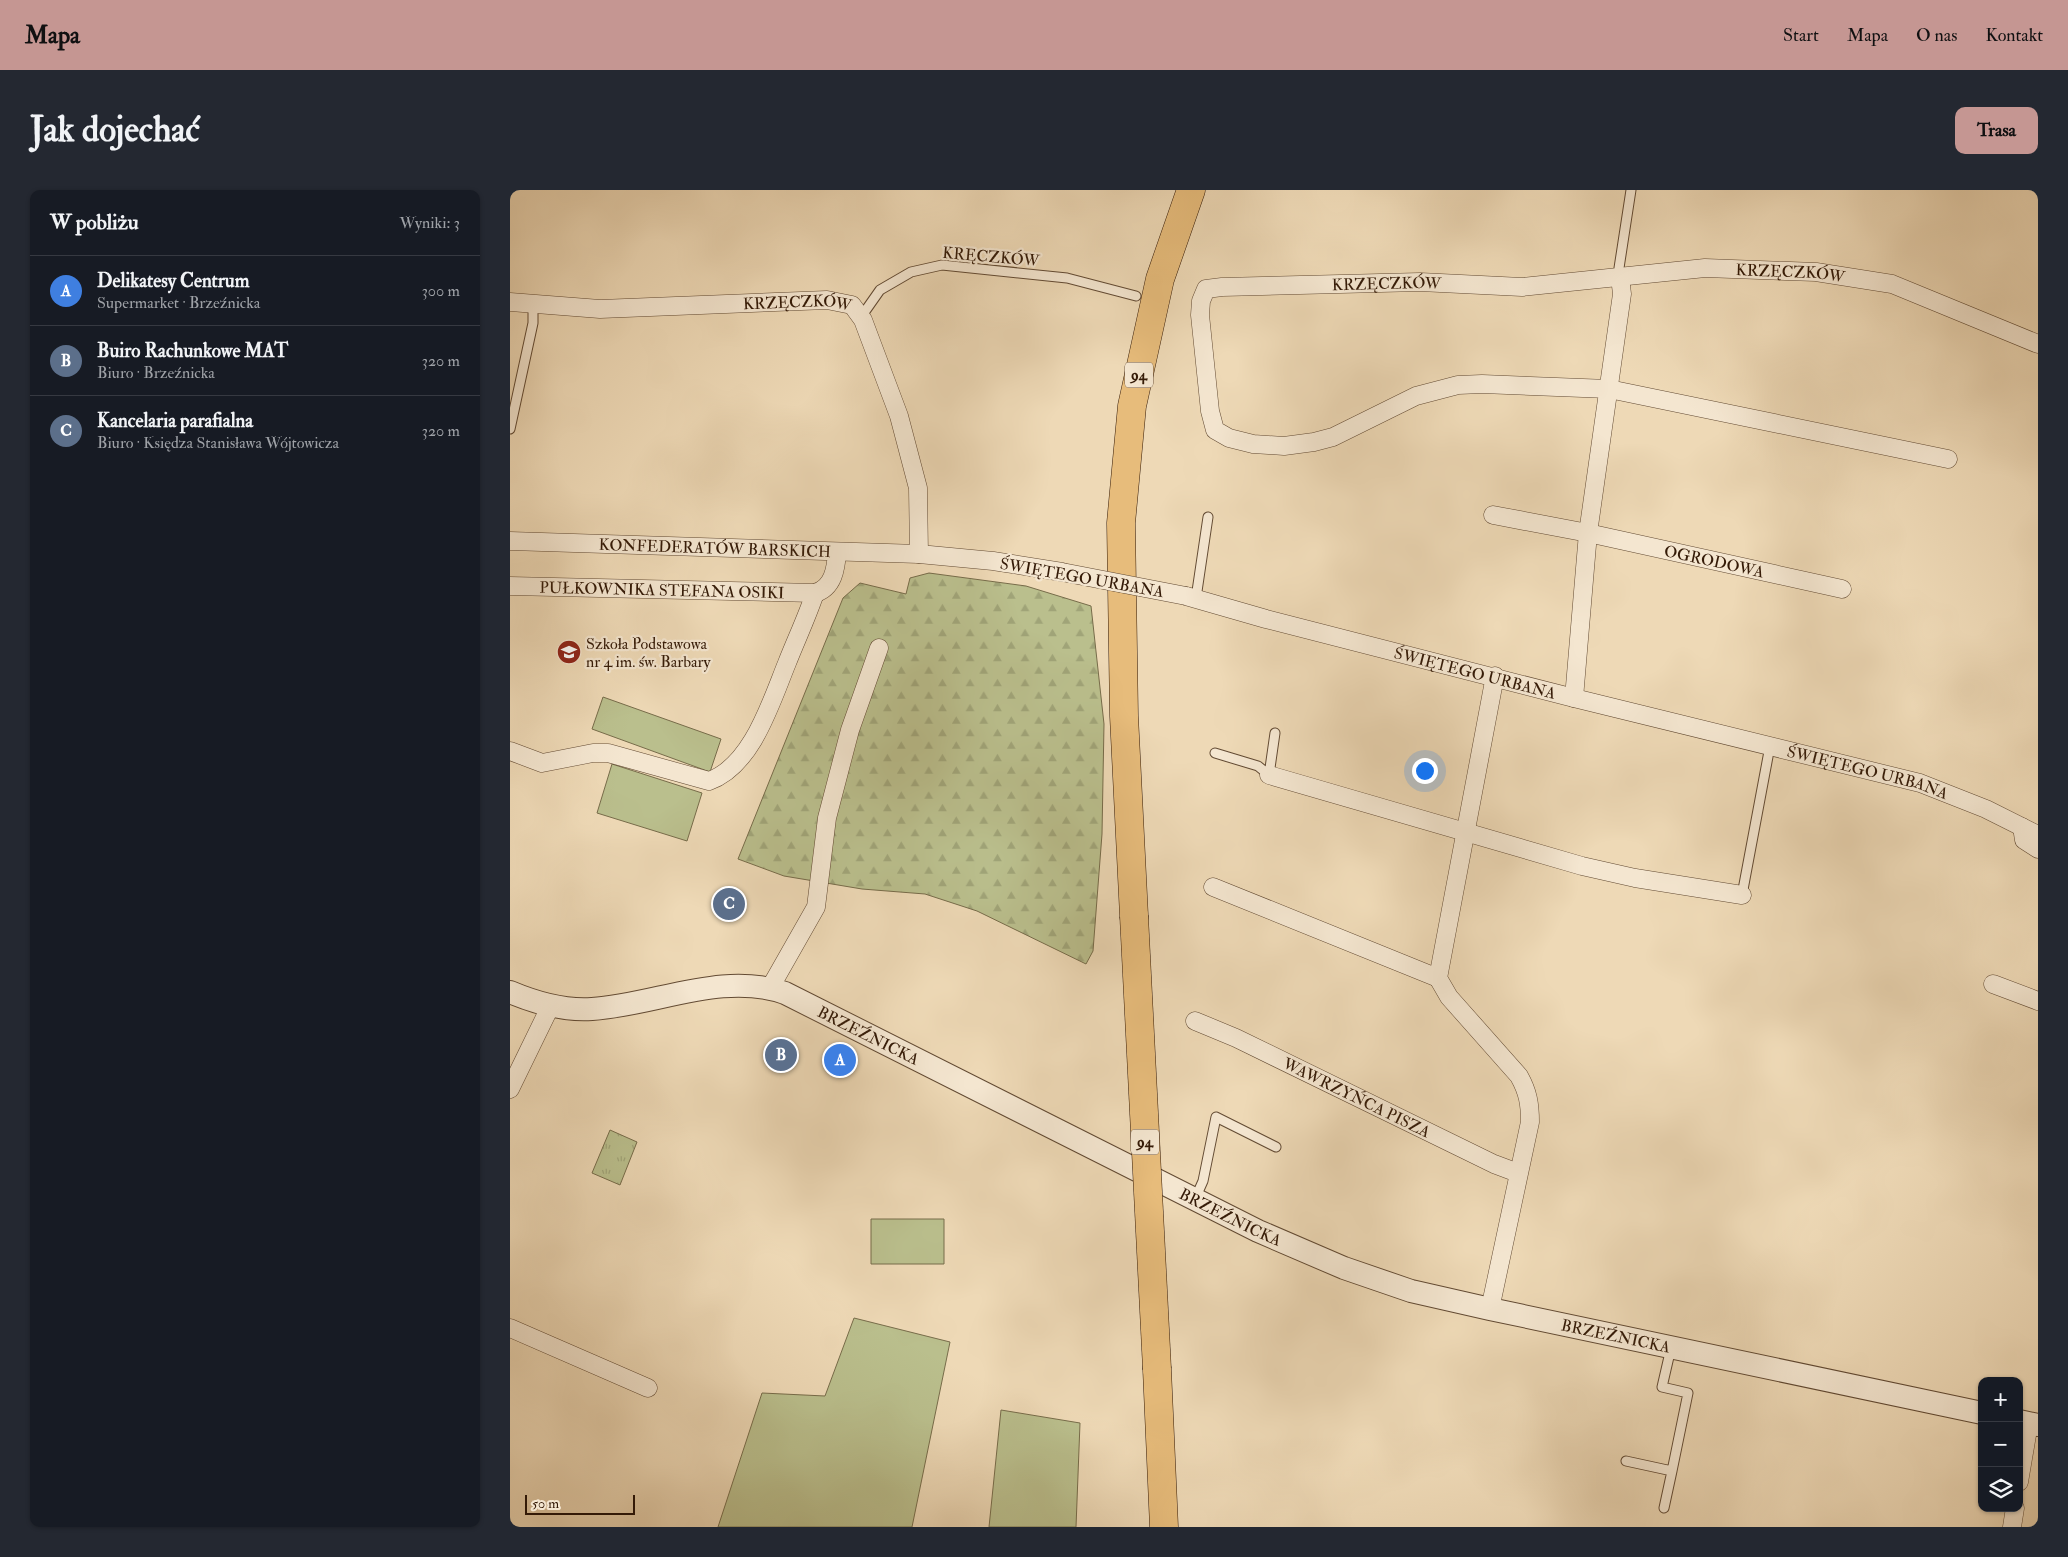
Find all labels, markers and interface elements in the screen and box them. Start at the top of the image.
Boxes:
text: Mapa [25,20,80,51]
text: Start [1783,24,1819,47]
text: Mapa [1847,24,1888,47]
text: O nas [1916,24,1957,47]
text: Kontakt [1985,24,2043,47]
button: Trasa [1955,107,2038,154]
text: Jak dojechać [30,108,200,152]
text: W pobliżu [50,209,139,236]
text: Wyniki: 3 [399,213,460,233]
street label: KRĘCZKÓW [942,242,1041,271]
street label: KRZĘCZKÓW [1735,260,1847,288]
text: Delikatesy Centrum [97,269,249,293]
street label: KRZĘCZKÓW [1332,272,1442,295]
text: A [61,281,71,301]
text: 300 m [422,281,460,301]
street label: KRZĘCZKÓW [743,289,854,316]
text: Supermarket · Brzeźnicka [97,293,260,313]
text: Buiro Rachunkowe MAT [97,339,288,363]
text: B [61,351,71,371]
text: 320 m [422,351,460,371]
road number: 94 [1125,362,1153,388]
text: Biuro · Brzeźnicka [97,363,215,383]
text: Kancelaria parafialna [97,409,253,433]
text: C [60,421,72,441]
text: 320 m [422,421,460,441]
text: Biuro · Księdza Stanisława Wójtowicza [97,433,339,453]
street label: KONFEDERATÓW BARSKICH [598,535,831,562]
street label: OGRODOWA [1662,541,1766,583]
street label: ŚWIĘTEGO URBANA [998,554,1165,602]
street label: PUŁKOWNIKA STEFANA OSIKI [539,578,785,603]
place label: Szkoła Podstawowa nr 4 im. św. Barbary [586,634,712,672]
school or university icon: Szkoła Podstawowa nr 4 im. św. Barbary [556,639,582,665]
street label: ŚWIĘTEGO URBANA [1392,643,1558,704]
street label: ŚWIĘTEGO URBANA [1785,742,1951,804]
your location [1412,758,1438,784]
pin: C [713,885,745,923]
street label: BRZEŹNICKA [815,1001,923,1069]
pin: B [765,1036,797,1074]
pin: A [824,1041,856,1079]
street label: WAWRZYŃCA PISZA [1279,1053,1434,1142]
road number: 94 [1131,1130,1159,1154]
street label: BRZEŹNICKA [1176,1184,1284,1251]
street label: BRZEŹNICKA [1559,1315,1672,1358]
map controls [1978,1377,2023,1512]
button: + [1978,1377,2023,1422]
button: − [1978,1422,2023,1467]
button: layers [1978,1467,2023,1512]
scale bar [525,1492,635,1515]
text: 50 m [532,1495,559,1512]

